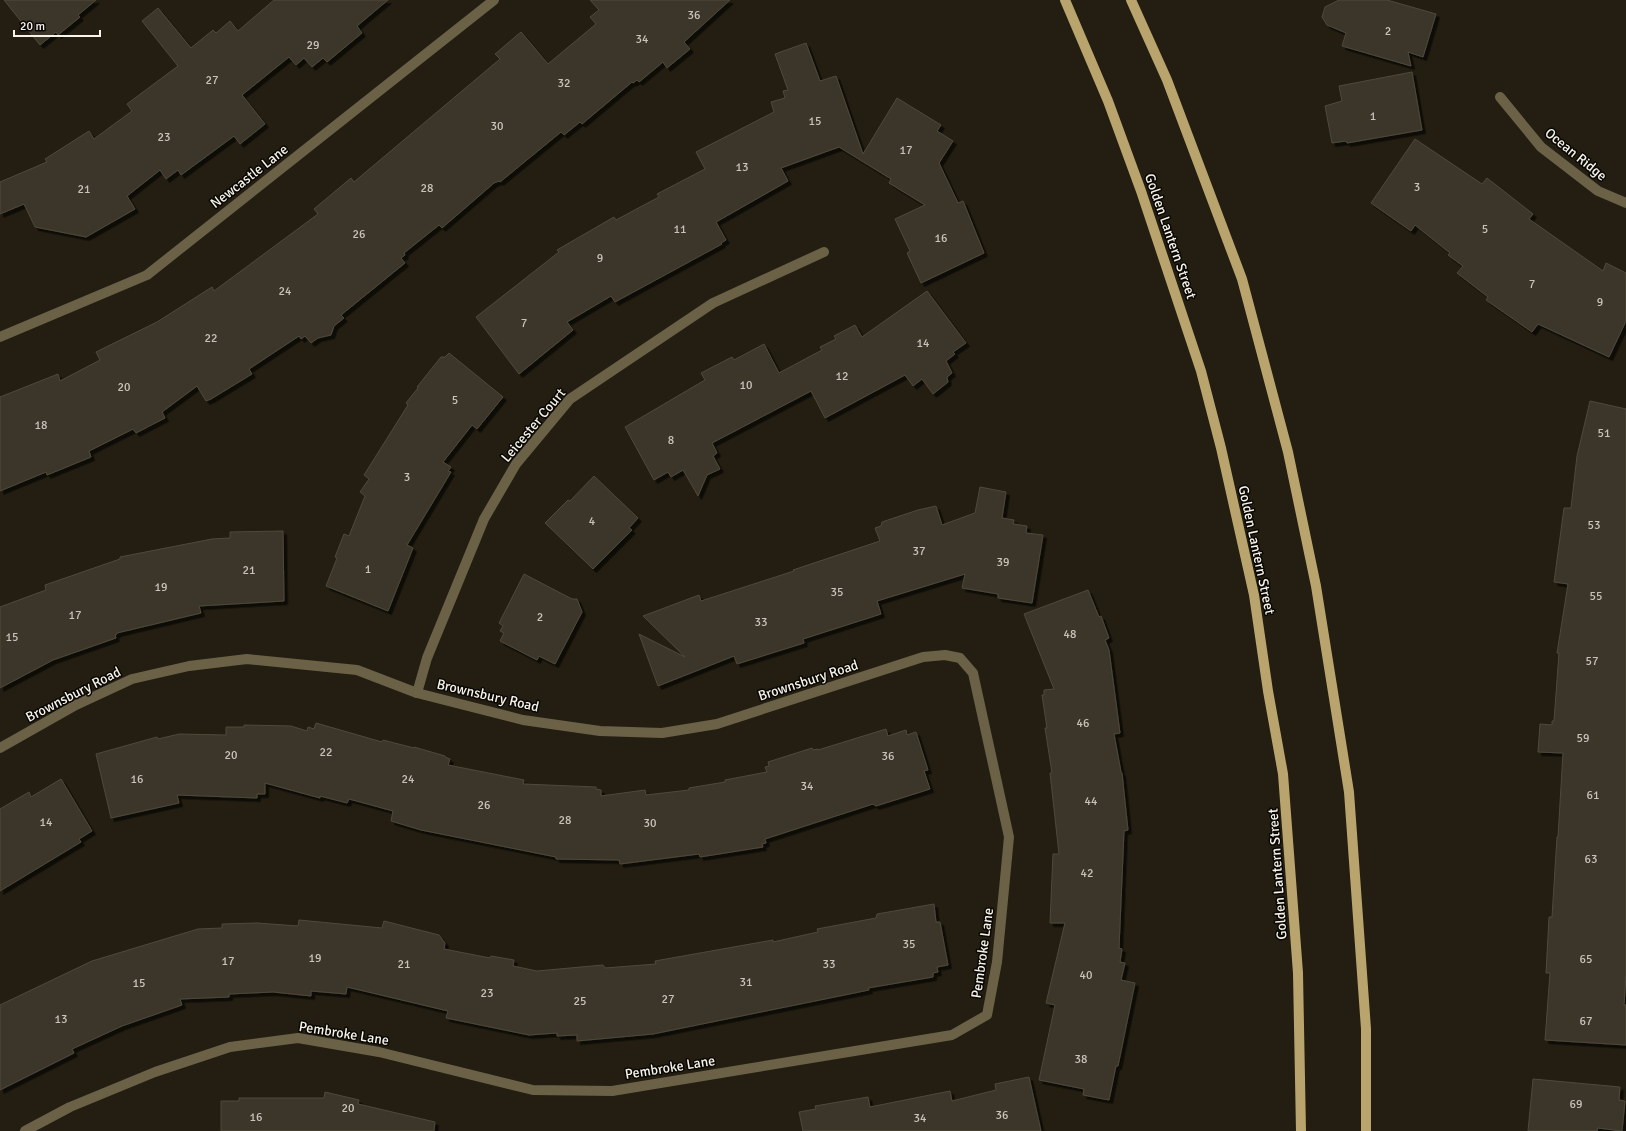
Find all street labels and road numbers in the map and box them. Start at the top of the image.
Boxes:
street label: Ocean Ridge [1541,124,1610,184]
street label: Newcastle Lane [207,141,292,212]
street label: Golden Lantern Street [1141,171,1200,301]
street label: Leicester Court [498,385,569,466]
street label: Golden Lantern Street [1235,484,1279,616]
street label: Brownsbury Road [756,656,860,705]
street label: Brownsbury Road [23,663,124,726]
street label: Brownsbury Road [435,675,541,716]
street label: Golden Lantern Street [1264,808,1291,940]
street label: Pembroke Lane [968,907,997,999]
street label: Pembroke Lane [298,1018,390,1049]
street label: Pembroke Lane [624,1052,716,1083]

